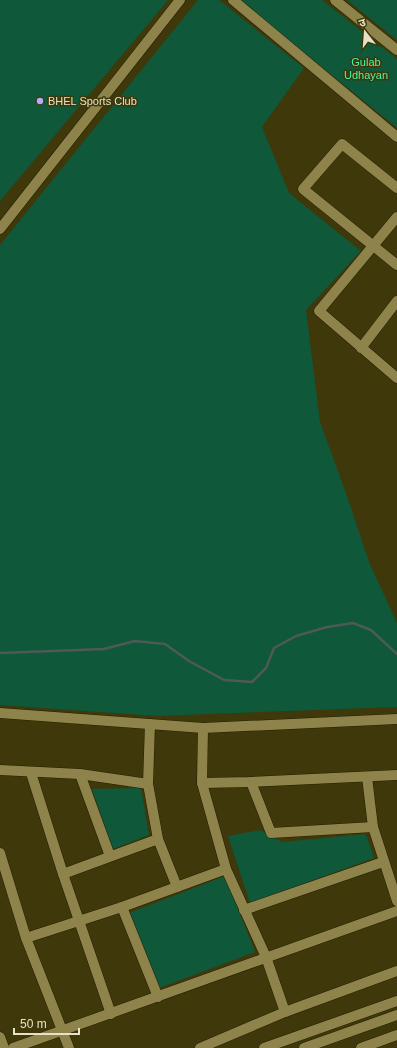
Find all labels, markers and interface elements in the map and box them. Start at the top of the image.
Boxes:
north arrow [345,12,385,52]
text: उ [357,16,367,29]
park label: Gulab Udhayan [344,56,388,81]
place label: BHEL Sports Club [48,95,137,107]
marker: BHEL Sports Club [35,96,45,106]
scale bar [14,1010,79,1036]
text: 50 m [20,1017,47,1031]

